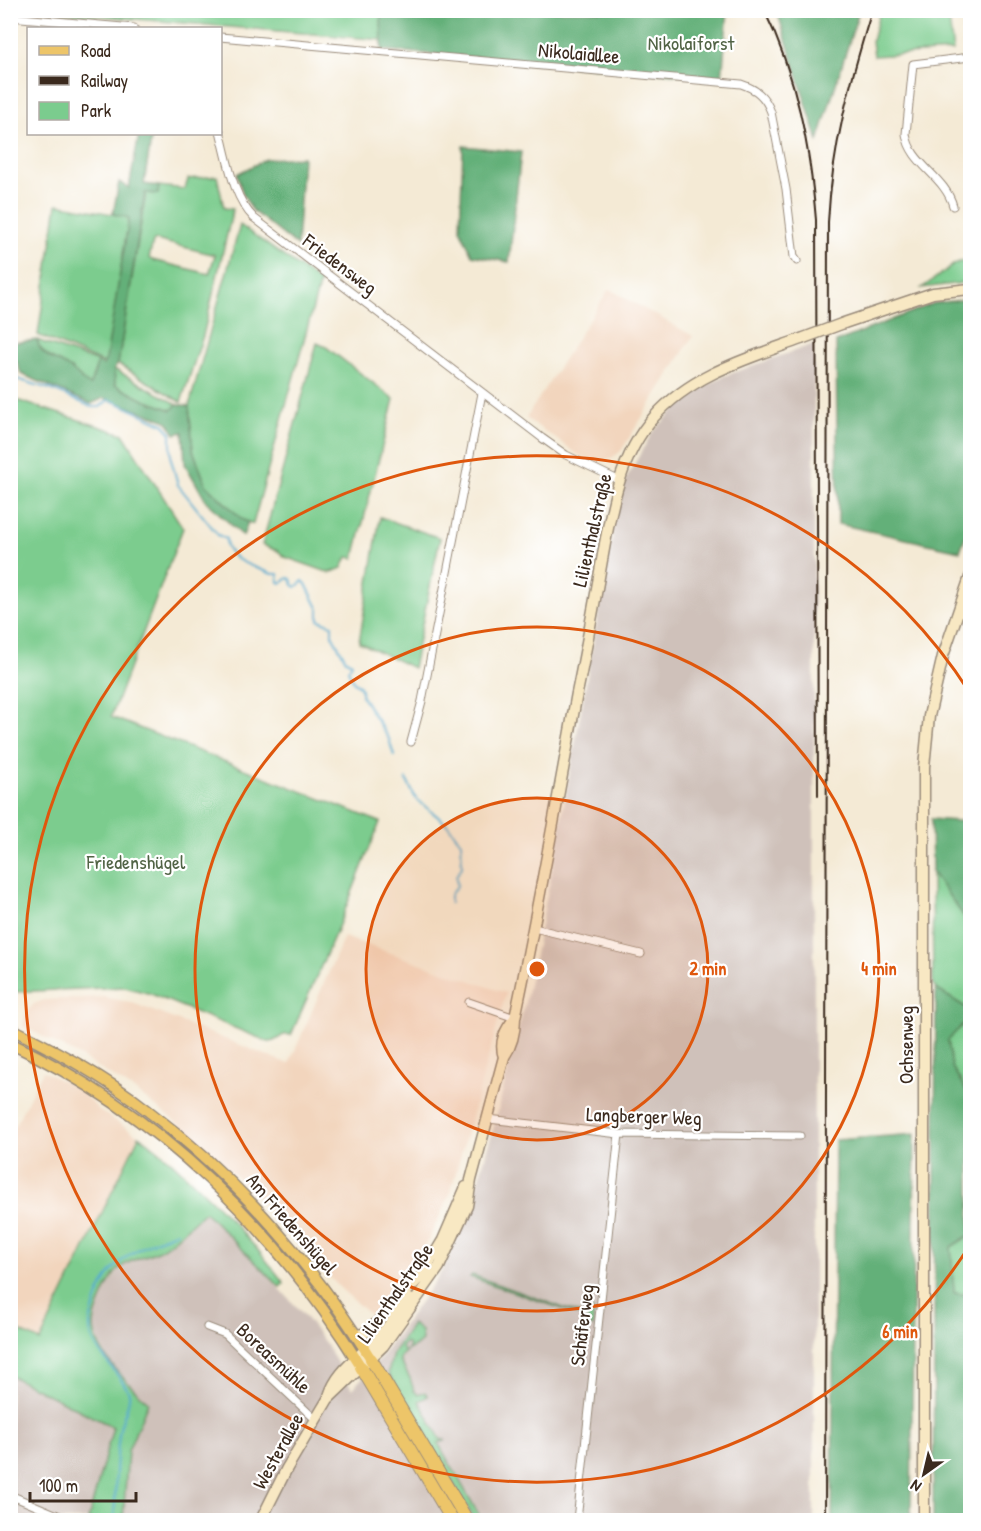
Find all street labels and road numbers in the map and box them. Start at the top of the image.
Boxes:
street label: Nikolaiallee [537,36,621,70]
street label: Friedensweg [297,226,383,300]
street label: Lilienthalstraße [565,470,618,589]
street label: Ochsenweg [892,1006,919,1084]
street label: Langberger Weg [586,1100,702,1131]
street label: Am Friedenshügel [241,1167,345,1281]
street label: Lilienthalstraße [350,1238,439,1348]
street label: Schäferweg [563,1282,600,1367]
street label: Boreasmühle [231,1316,317,1399]
street label: Westerallee [246,1408,309,1494]

